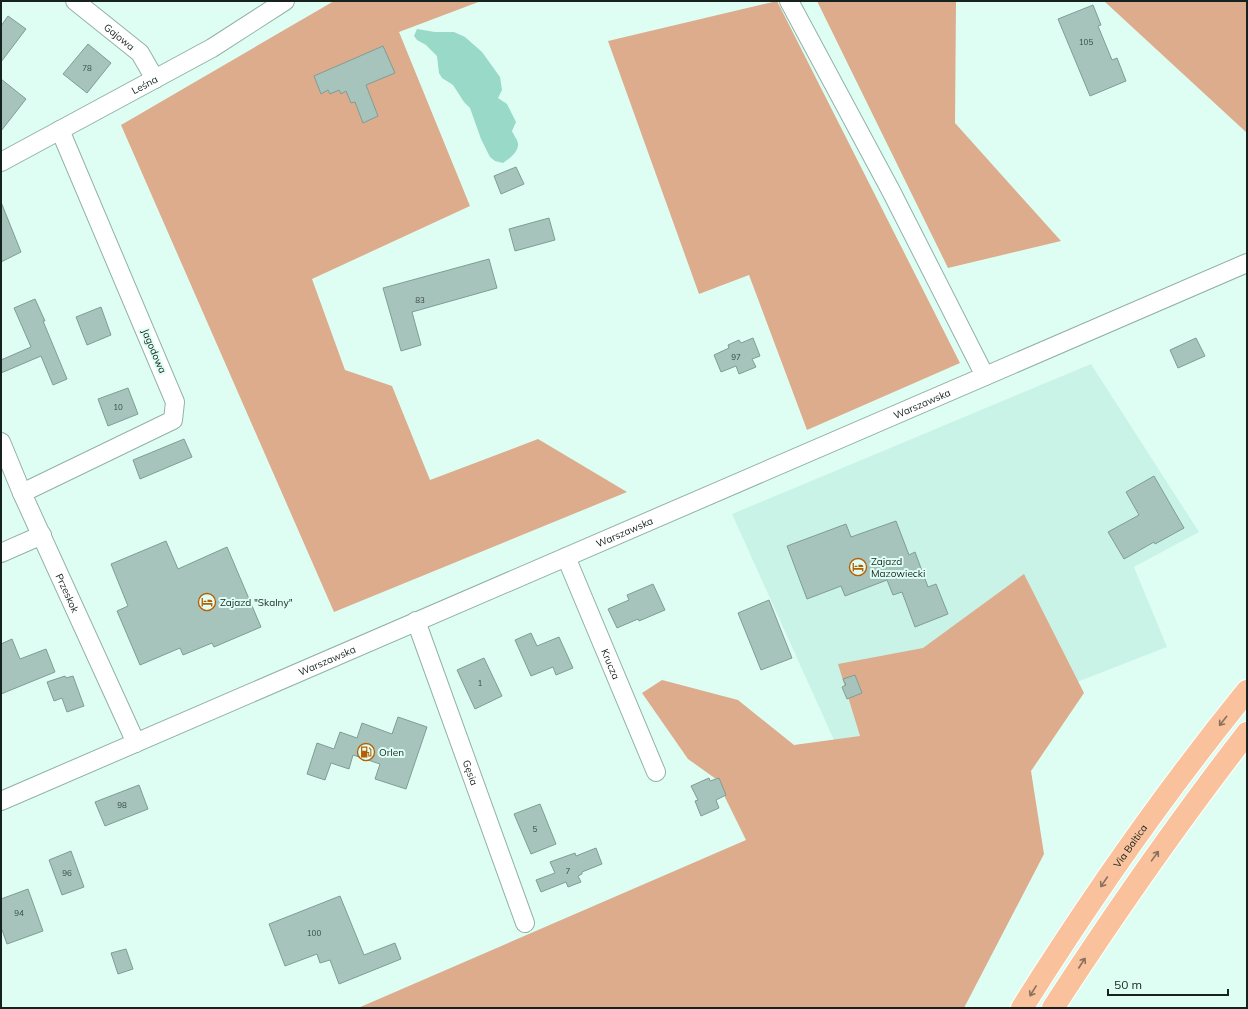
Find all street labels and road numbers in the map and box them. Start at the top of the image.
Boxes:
street label: Gajowa [101,20,138,53]
street label: Leśna [129,72,160,97]
street label: Jagodowa [139,327,169,375]
street label: Warszawska [891,385,952,421]
street label: Warszawska [594,514,655,550]
street label: Przeskok [53,571,82,615]
street label: Warszawska [296,642,357,678]
street label: Krucza [599,647,623,681]
street label: Gęsia [460,758,481,787]
street label: Via Baltica [1110,821,1150,870]

